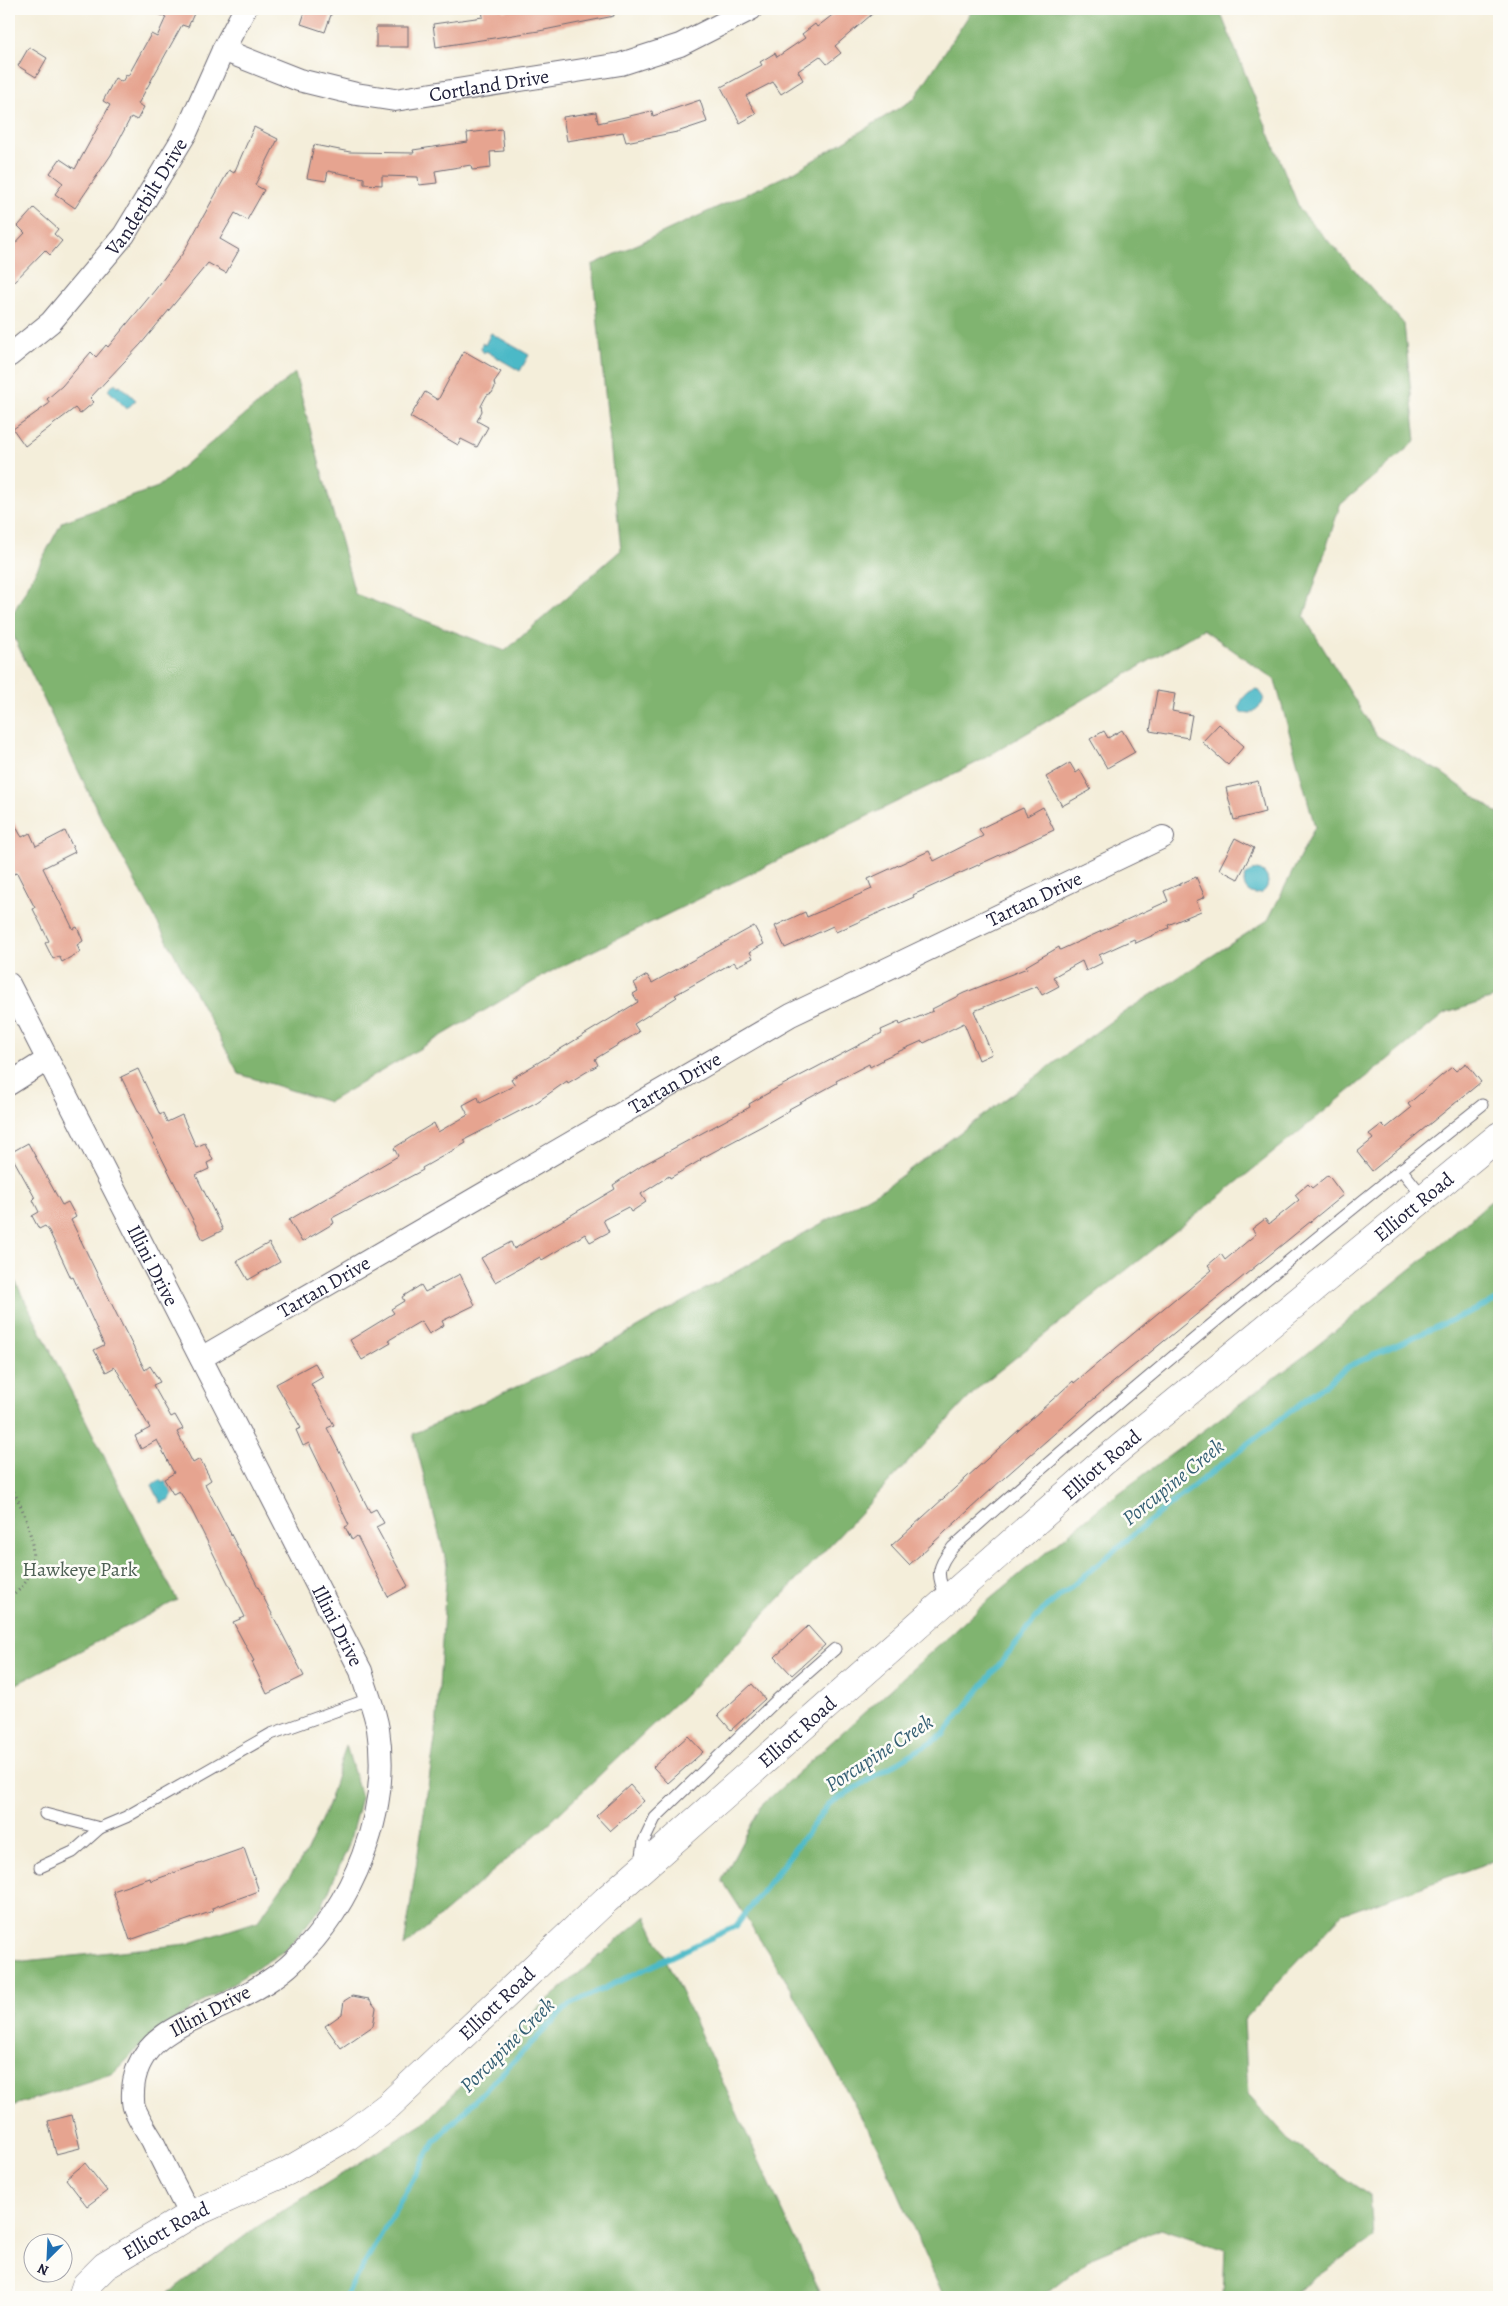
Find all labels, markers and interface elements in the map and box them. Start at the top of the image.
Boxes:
street label: Cortland Drive [427,62,551,108]
street label: Vanderbilt Drive [98,133,194,262]
street label: Tartan Drive [982,864,1086,933]
street label: Tartan Drive [624,1045,726,1120]
street label: Elliott Road [1368,1165,1459,1247]
street label: Illini Drive [121,1220,185,1311]
street label: Tartan Drive [273,1249,375,1324]
street label: Elliott Road [1056,1423,1147,1506]
water label: Porcupine Creek [1116,1432,1230,1532]
park label: Hawkeye Park [22,1556,138,1583]
street label: Illini Drive [306,1580,370,1671]
street label: Elliott Road [752,1690,842,1774]
water label: Porcupine Creek [820,1708,938,1798]
street label: Elliott Road [452,1960,541,2046]
street label: Illini Drive [165,1978,255,2044]
water label: Porcupine Creek [453,1991,561,2099]
street label: Elliott Road [117,2195,213,2266]
north arrow [22,2234,72,2284]
text: N [34,2259,51,2280]

